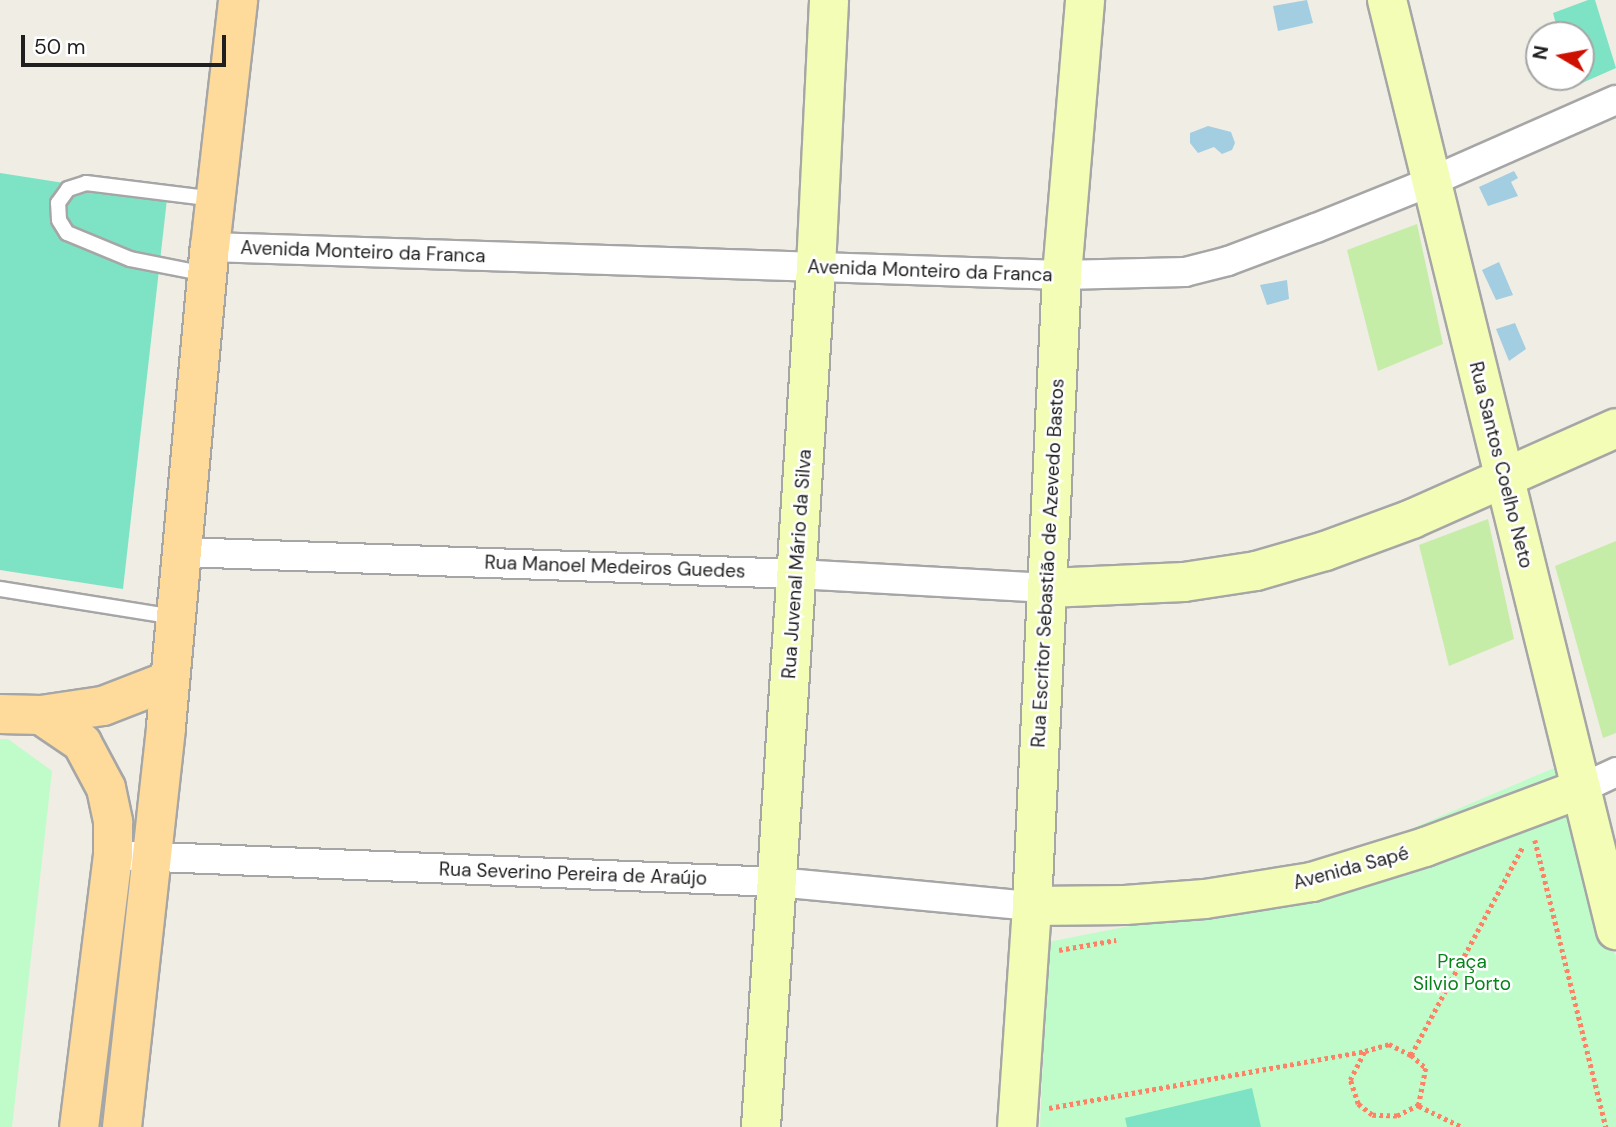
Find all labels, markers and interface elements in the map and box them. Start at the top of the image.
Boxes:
scale bar [24,21,229,65]
north arrow [1525,21,1595,91]
text: 50 m [34,33,85,61]
text: N [1527,44,1554,62]
street label: Avenida Monteiro da Franca [240,236,486,268]
street label: Avenida Monteiro da Franca [807,255,1053,287]
street label: Rua Santos Coelho Neto [1464,359,1538,571]
street label: Rua Escritor Sebastião de Azevedo Bastos [1027,378,1069,748]
street label: Rua Juvenal Mário da Silva [778,448,816,680]
street label: Rua Manoel Medeiros Guedes [484,551,746,583]
street label: Avenida Sapé [1291,842,1411,894]
street label: Rua Severino Pereira de Araújo [439,858,707,890]
park label: Praça Silvio Porto [1413,951,1511,995]

